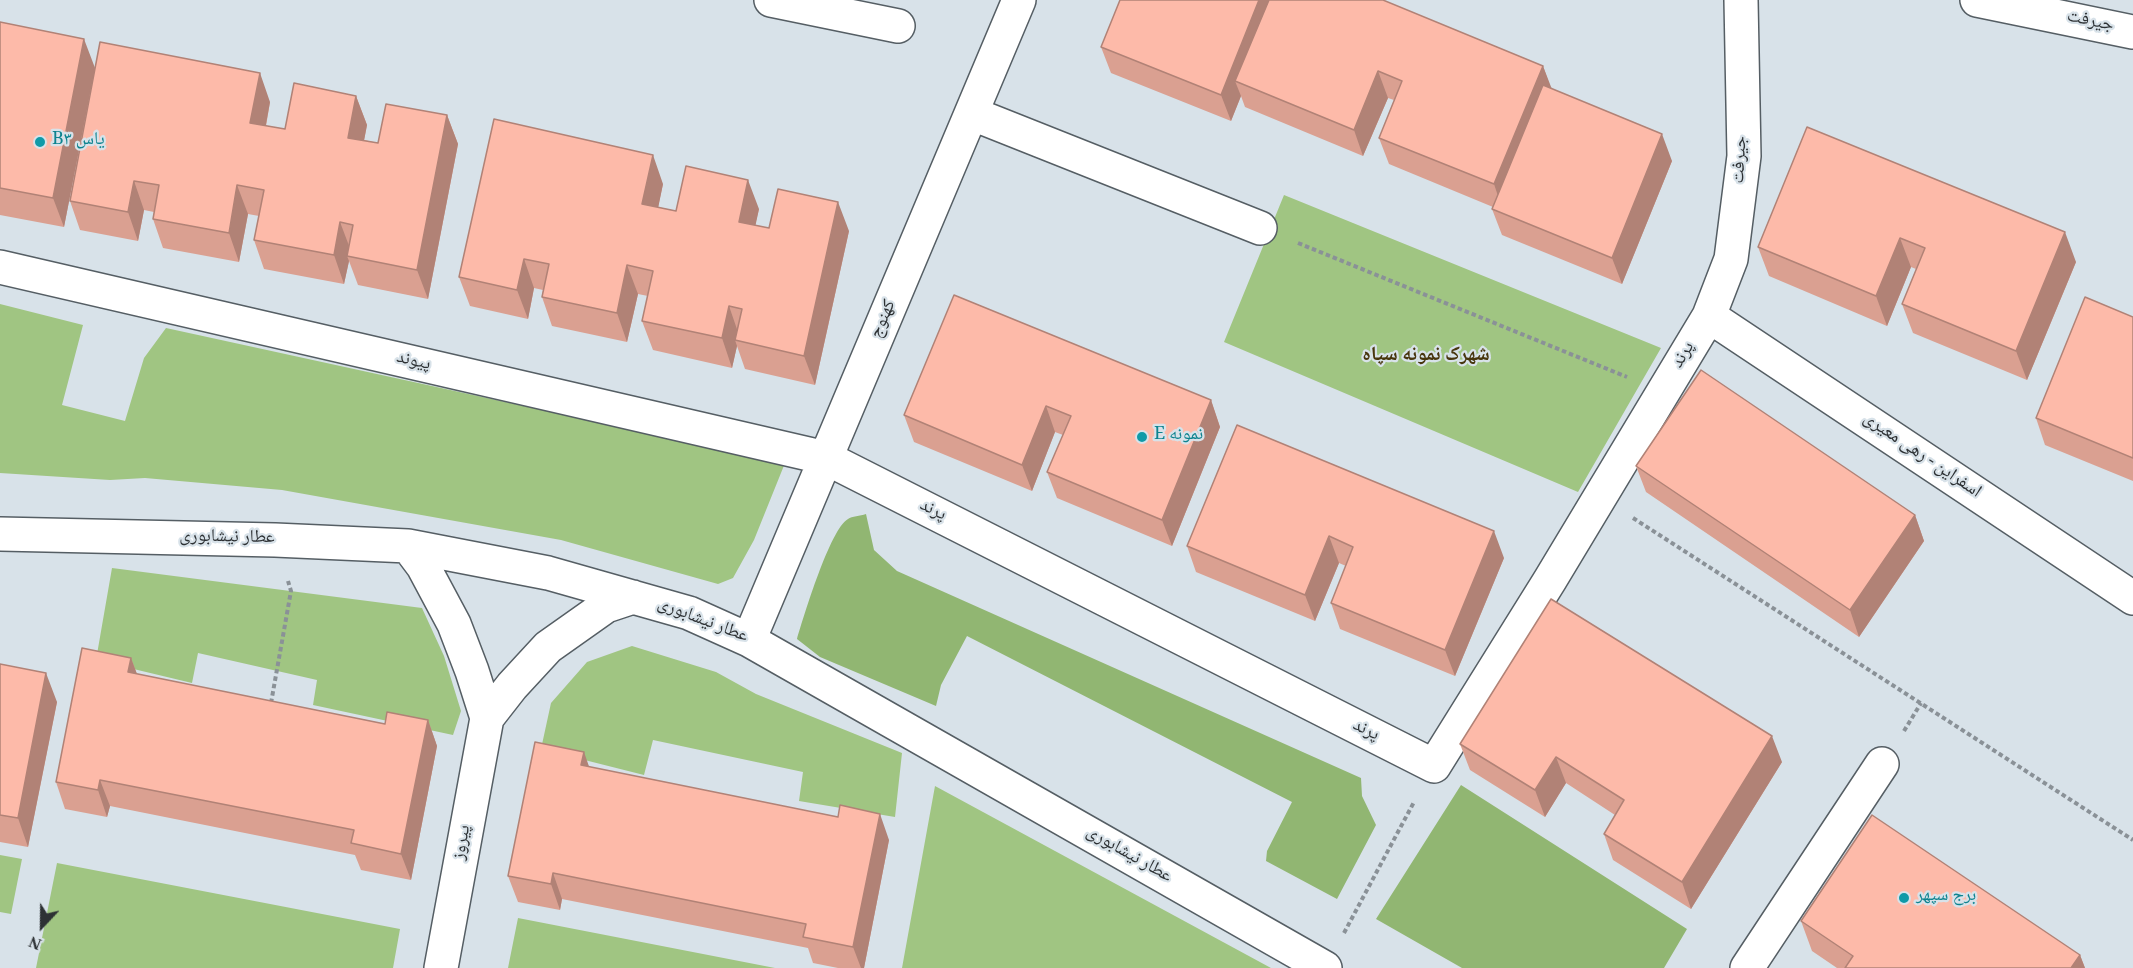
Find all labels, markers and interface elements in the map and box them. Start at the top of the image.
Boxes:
street label: جيرفت [2065,8,2115,38]
place label: B۳ یاس [52,131,105,153]
marker: B۳ یاس [33,135,47,149]
street label: جیرفت [1730,136,1754,184]
street label: كهنوج [867,298,903,342]
street label: پرند [1669,339,1701,373]
district label: شهرک نمونه سپاه [1362,345,1490,369]
street label: پیوند [394,349,432,377]
street label: اسفراين - رهی معیری [1858,410,1984,504]
place label: E نمونه [1154,426,1203,448]
marker: E نمونه [1135,430,1149,444]
street label: پرند [915,496,949,528]
street label: عطار نیشابوری [179,527,275,551]
street label: عطار نیشابوری [654,595,750,649]
street label: پرند [1348,716,1382,748]
street label: عطار نیشابوری [1081,823,1175,889]
street label: پیروز [450,824,478,862]
place label: برج سپهر [1916,887,1976,909]
marker: برج سپهر [1897,891,1911,905]
north arrow [12,896,72,956]
text: N [27,933,44,953]

